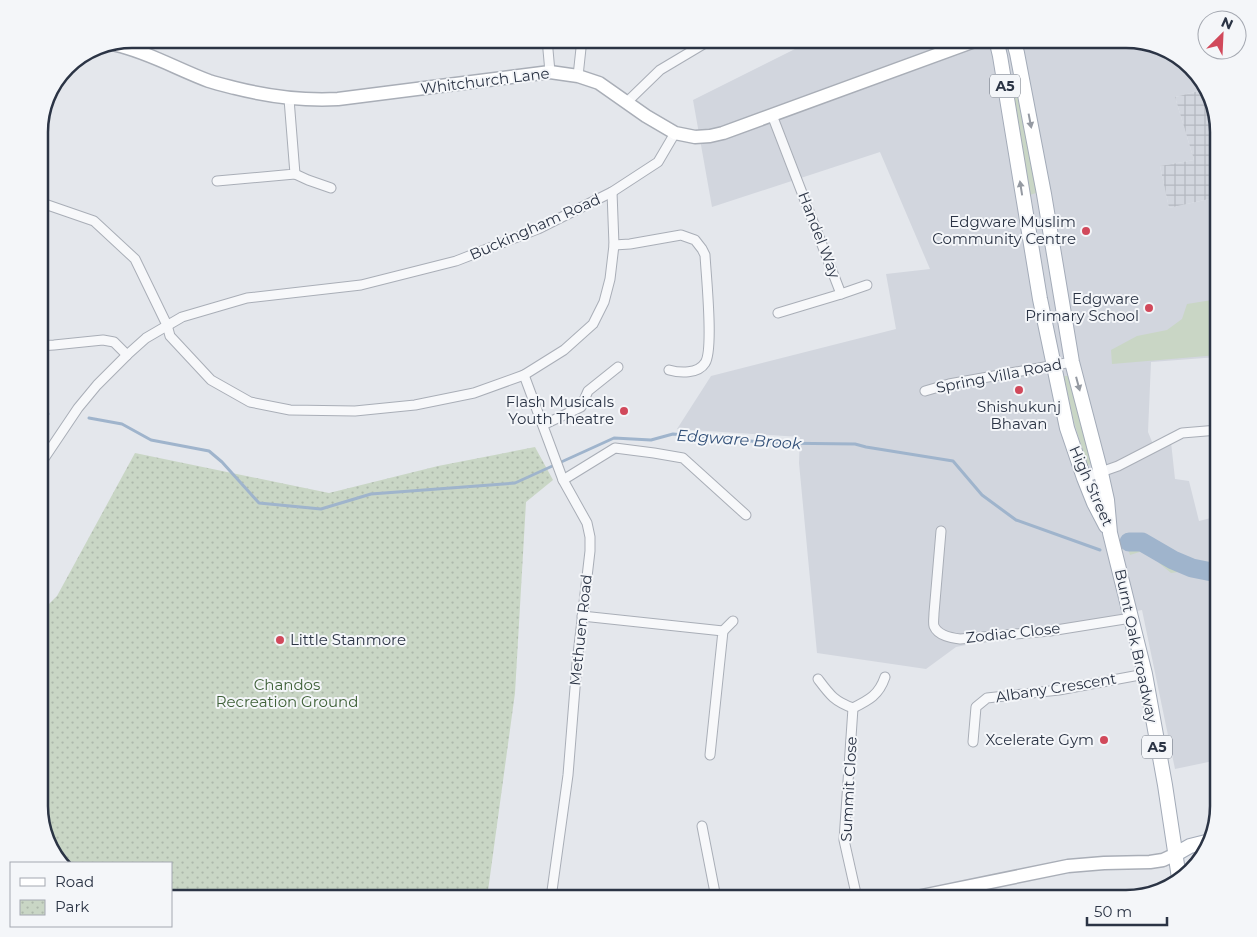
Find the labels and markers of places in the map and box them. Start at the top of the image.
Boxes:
place label: Edgware Muslim Community Centre [932,212,1076,248]
marker: Edgware Muslim Community Centre [1080,225,1092,237]
place label: Edgware Primary School [1025,289,1139,325]
marker: Edgware Primary School [1143,302,1155,314]
marker: Shishukunj Bhavan [1013,384,1025,396]
place label: Flash Musicals Youth Theatre [506,392,614,428]
place label: Shishukunj Bhavan [977,397,1061,433]
marker: Flash Musicals Youth Theatre [618,405,630,417]
place label: Little Stanmore [290,630,406,649]
marker: Little Stanmore [274,634,286,646]
place label: Xcelerate Gym [985,730,1094,749]
marker: Xcelerate Gym [1098,734,1110,746]

